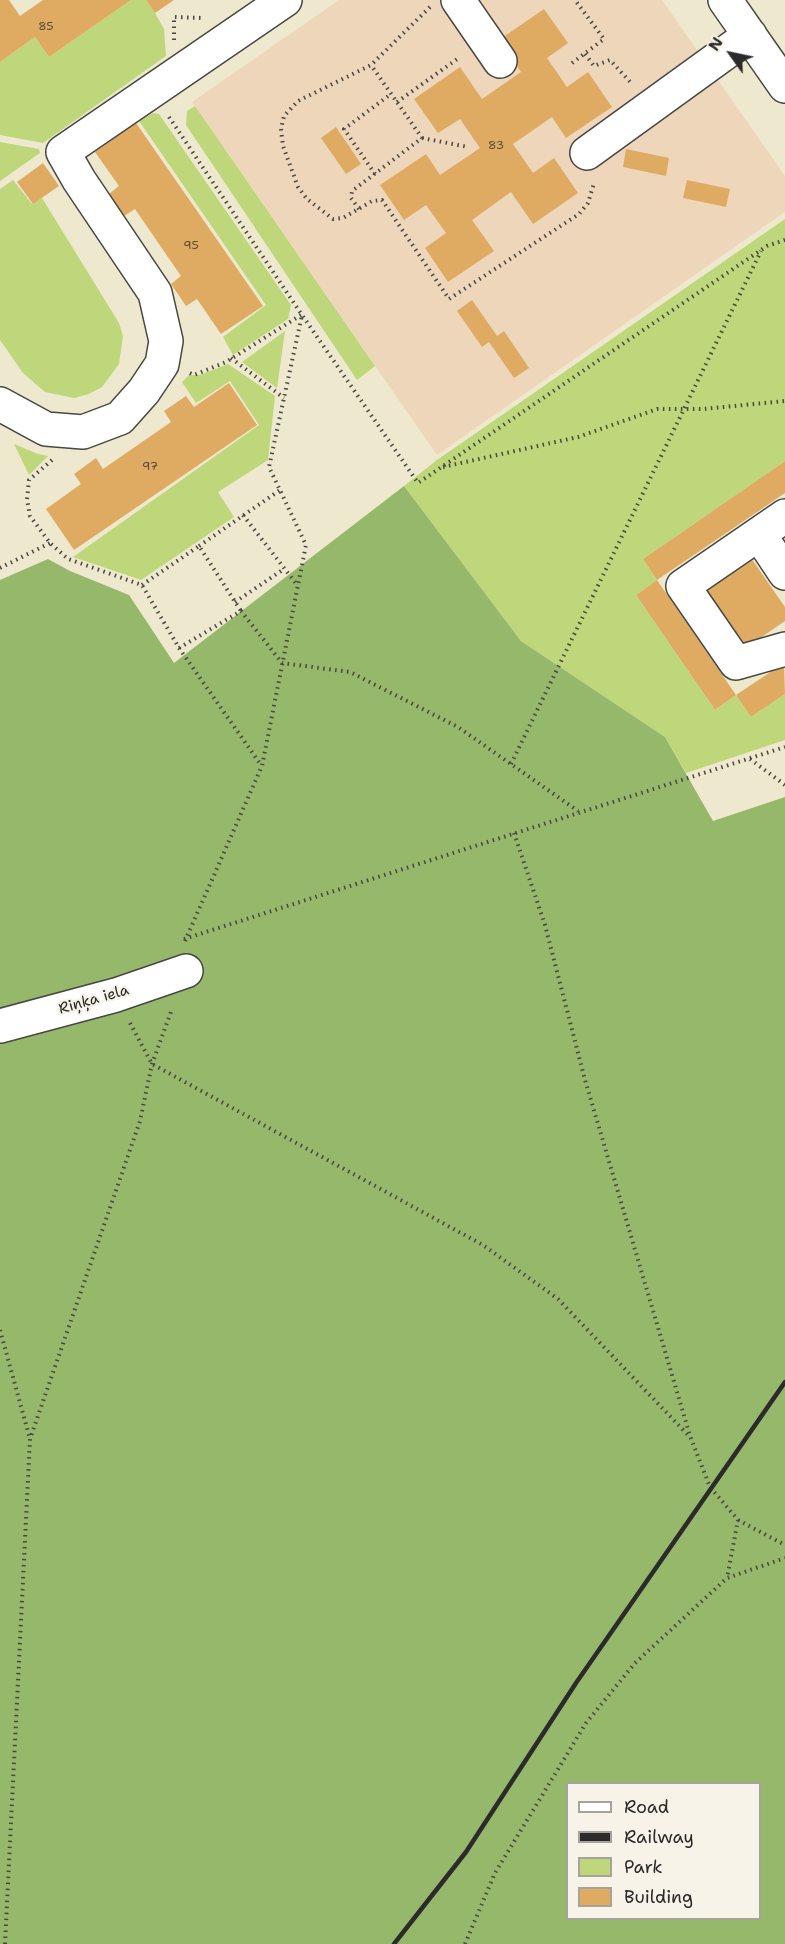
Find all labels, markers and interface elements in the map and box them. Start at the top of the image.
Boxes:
house number: 85 [38,20,54,34]
north arrow [701,24,761,84]
text: N [703,33,728,55]
house number: 83 [488,139,504,153]
house number: 95 [183,239,199,253]
house number: 97 [142,460,158,474]
street label: Riņķa iela [57,981,131,1019]
legend [566,1782,761,1920]
text: Road [624,1795,669,1819]
text: Railway [624,1825,694,1849]
text: Park [624,1855,663,1879]
text: Building [624,1885,693,1909]

